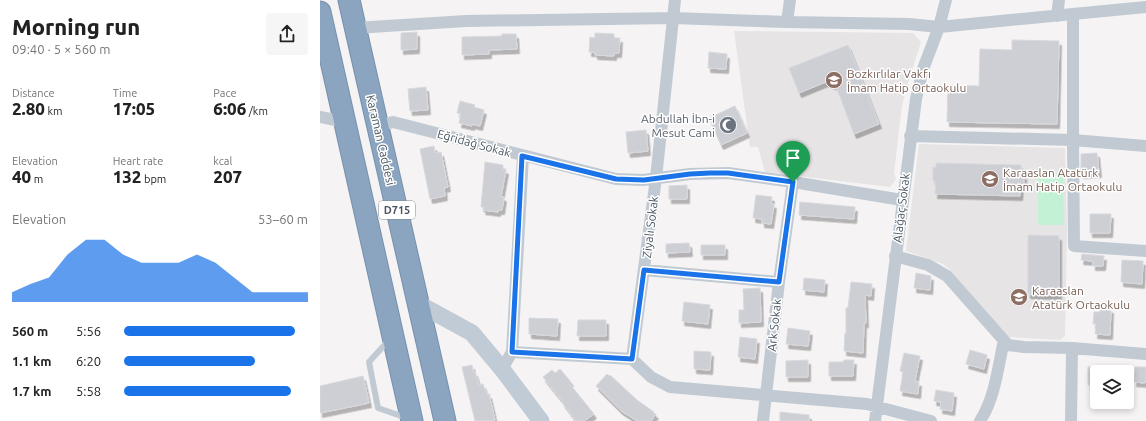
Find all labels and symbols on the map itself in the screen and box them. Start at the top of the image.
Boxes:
place label: Bozkırlılar Vakfı İmam Hatip Ortaokulu [847,67,966,94]
school or university icon: Bozkırlılar Vakfı İmam Hatip Ortaokulu [824,70,844,90]
street label: Karaman Caddesi [364,93,398,187]
place label: Abdullah İbn-i Mesut Cami [641,112,715,139]
mosque icon: Abdullah İbn-i Mesut Cami [718,115,738,135]
street label: Eğridağ Sokak [436,127,512,159]
pin [776,141,810,182]
place label: Karaaslan Atatürk İmam Hatip Ortaokulu [1003,166,1122,193]
school or university icon: Karaaslan Atatürk İmam Hatip Ortaokulu [980,169,1000,189]
street label: Alağaç Sokak [890,172,912,244]
street label: Ziyalı Sokak [640,195,660,259]
road number: D715 [379,201,415,219]
place label: Karaaslan Atatürk Ortaokulu [1032,284,1130,311]
school or university icon: Karaaslan Atatürk Ortaokulu [1009,287,1029,307]
street label: Ark Sokak [765,298,783,352]

